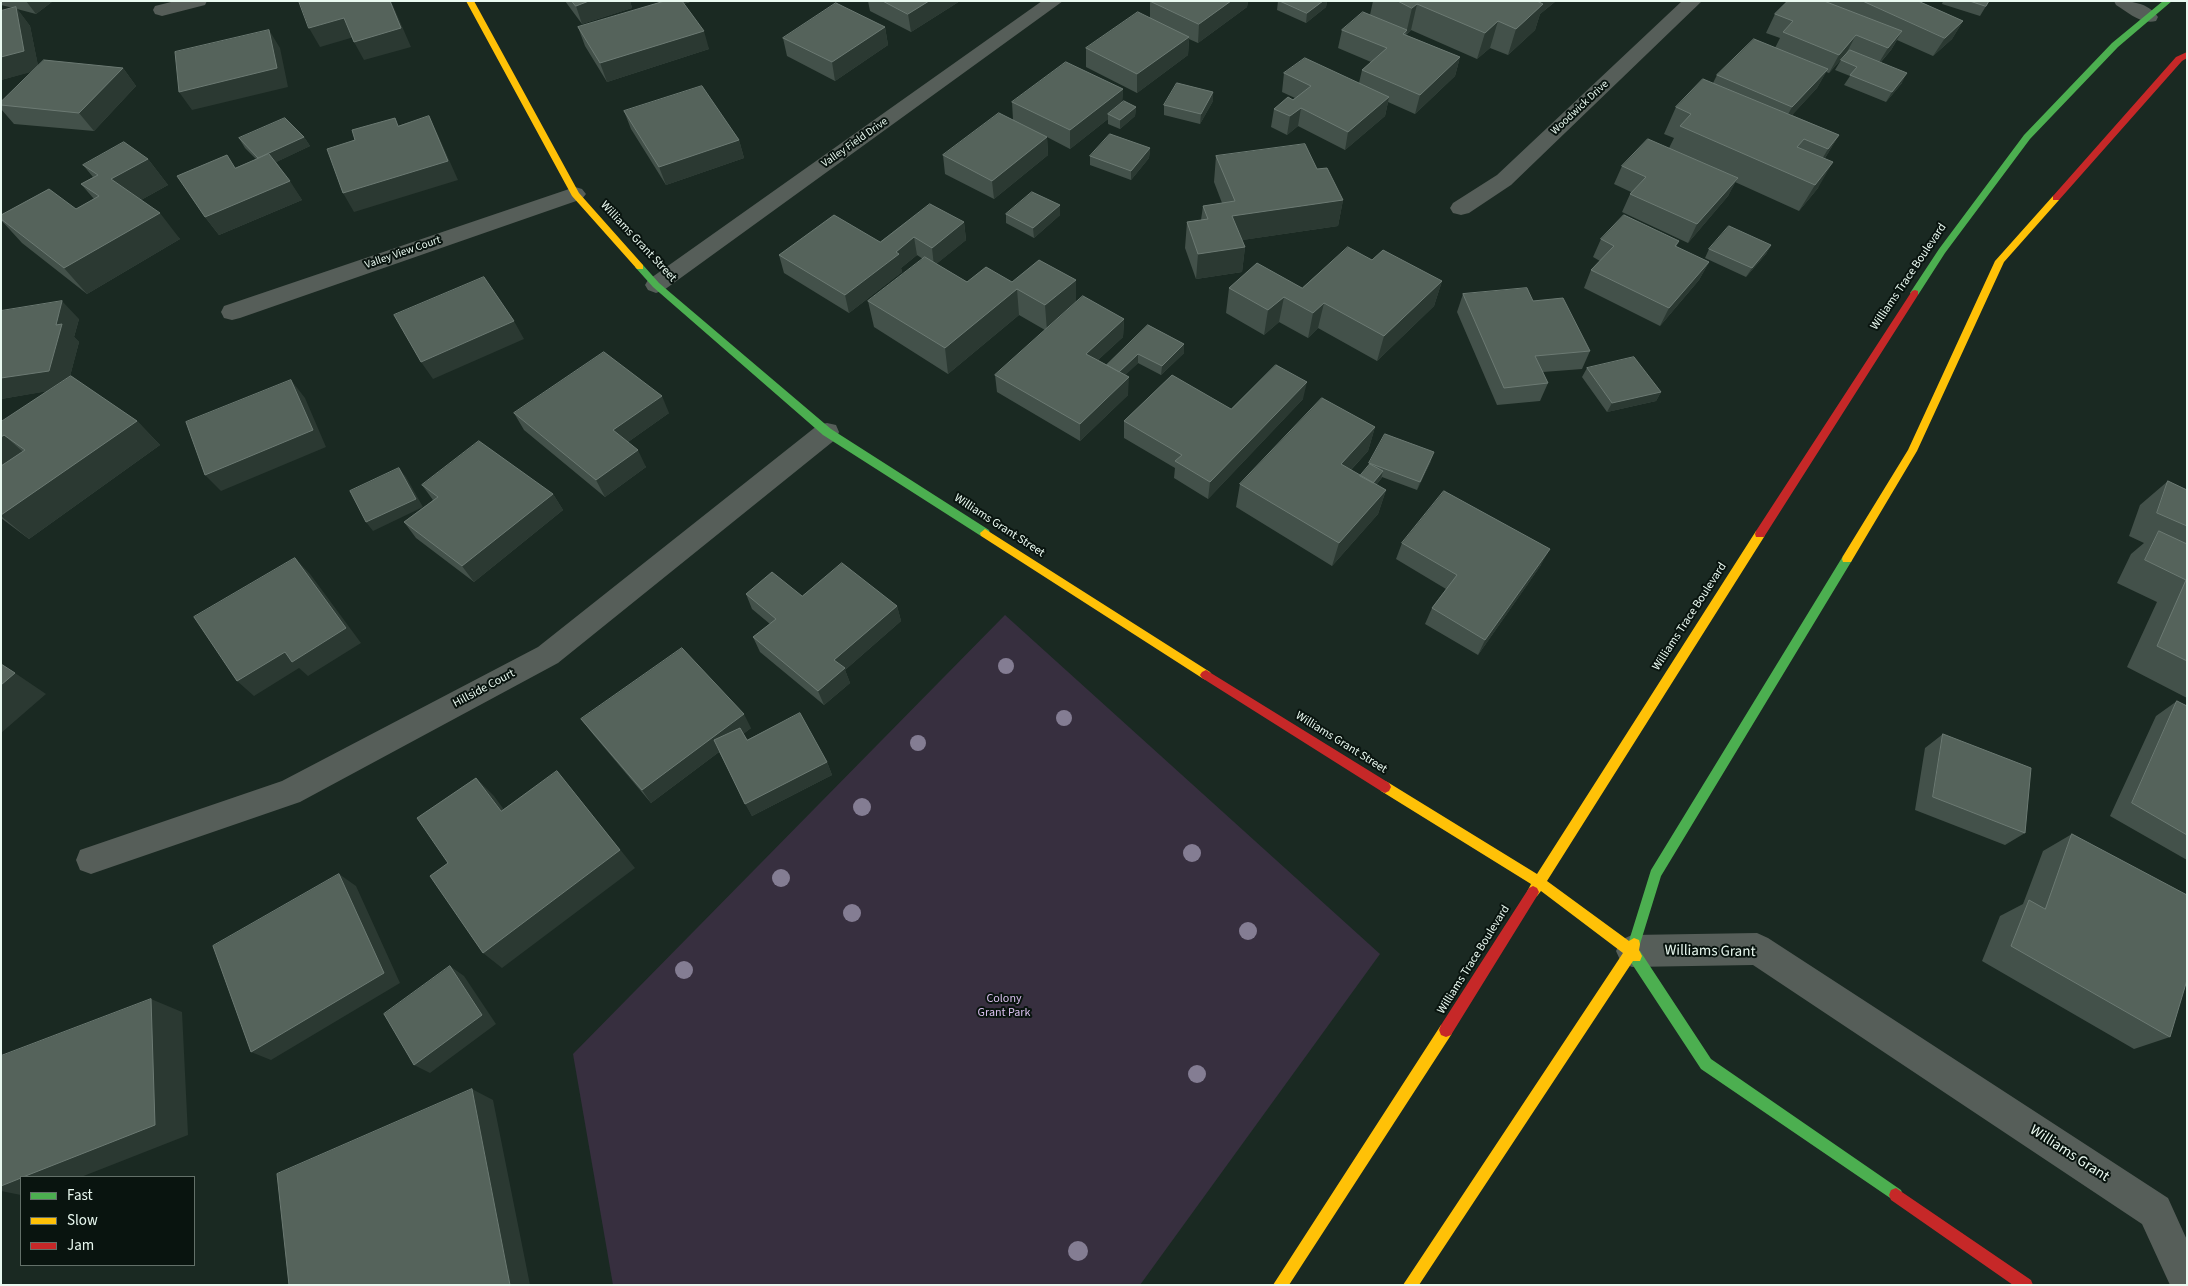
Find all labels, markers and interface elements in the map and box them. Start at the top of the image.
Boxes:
street label: Woodwick Drive [1549,78,1611,138]
street label: Valley Field Drive [819,115,891,171]
street label: Williams Grant Street [597,199,679,285]
street label: Williams Trace Boulevard [1868,221,1950,333]
street label: Valley View Court [363,234,443,272]
street label: Williams Grant Street [951,491,1047,561]
street label: Williams Trace Boulevard [1650,560,1730,674]
street label: Hillside Court [451,667,517,711]
street label: Williams Grant Street [1293,709,1389,777]
street label: Williams Trace Boulevard [1435,903,1513,1017]
street label: Williams Grant [1664,942,1756,962]
park label: Colony Grant Park [978,992,1030,1020]
street label: Williams Grant [2026,1122,2112,1186]
legend [20,1176,195,1266]
text: Fast [67,1185,93,1206]
text: Slow [67,1210,98,1231]
text: Jam [67,1235,94,1256]

